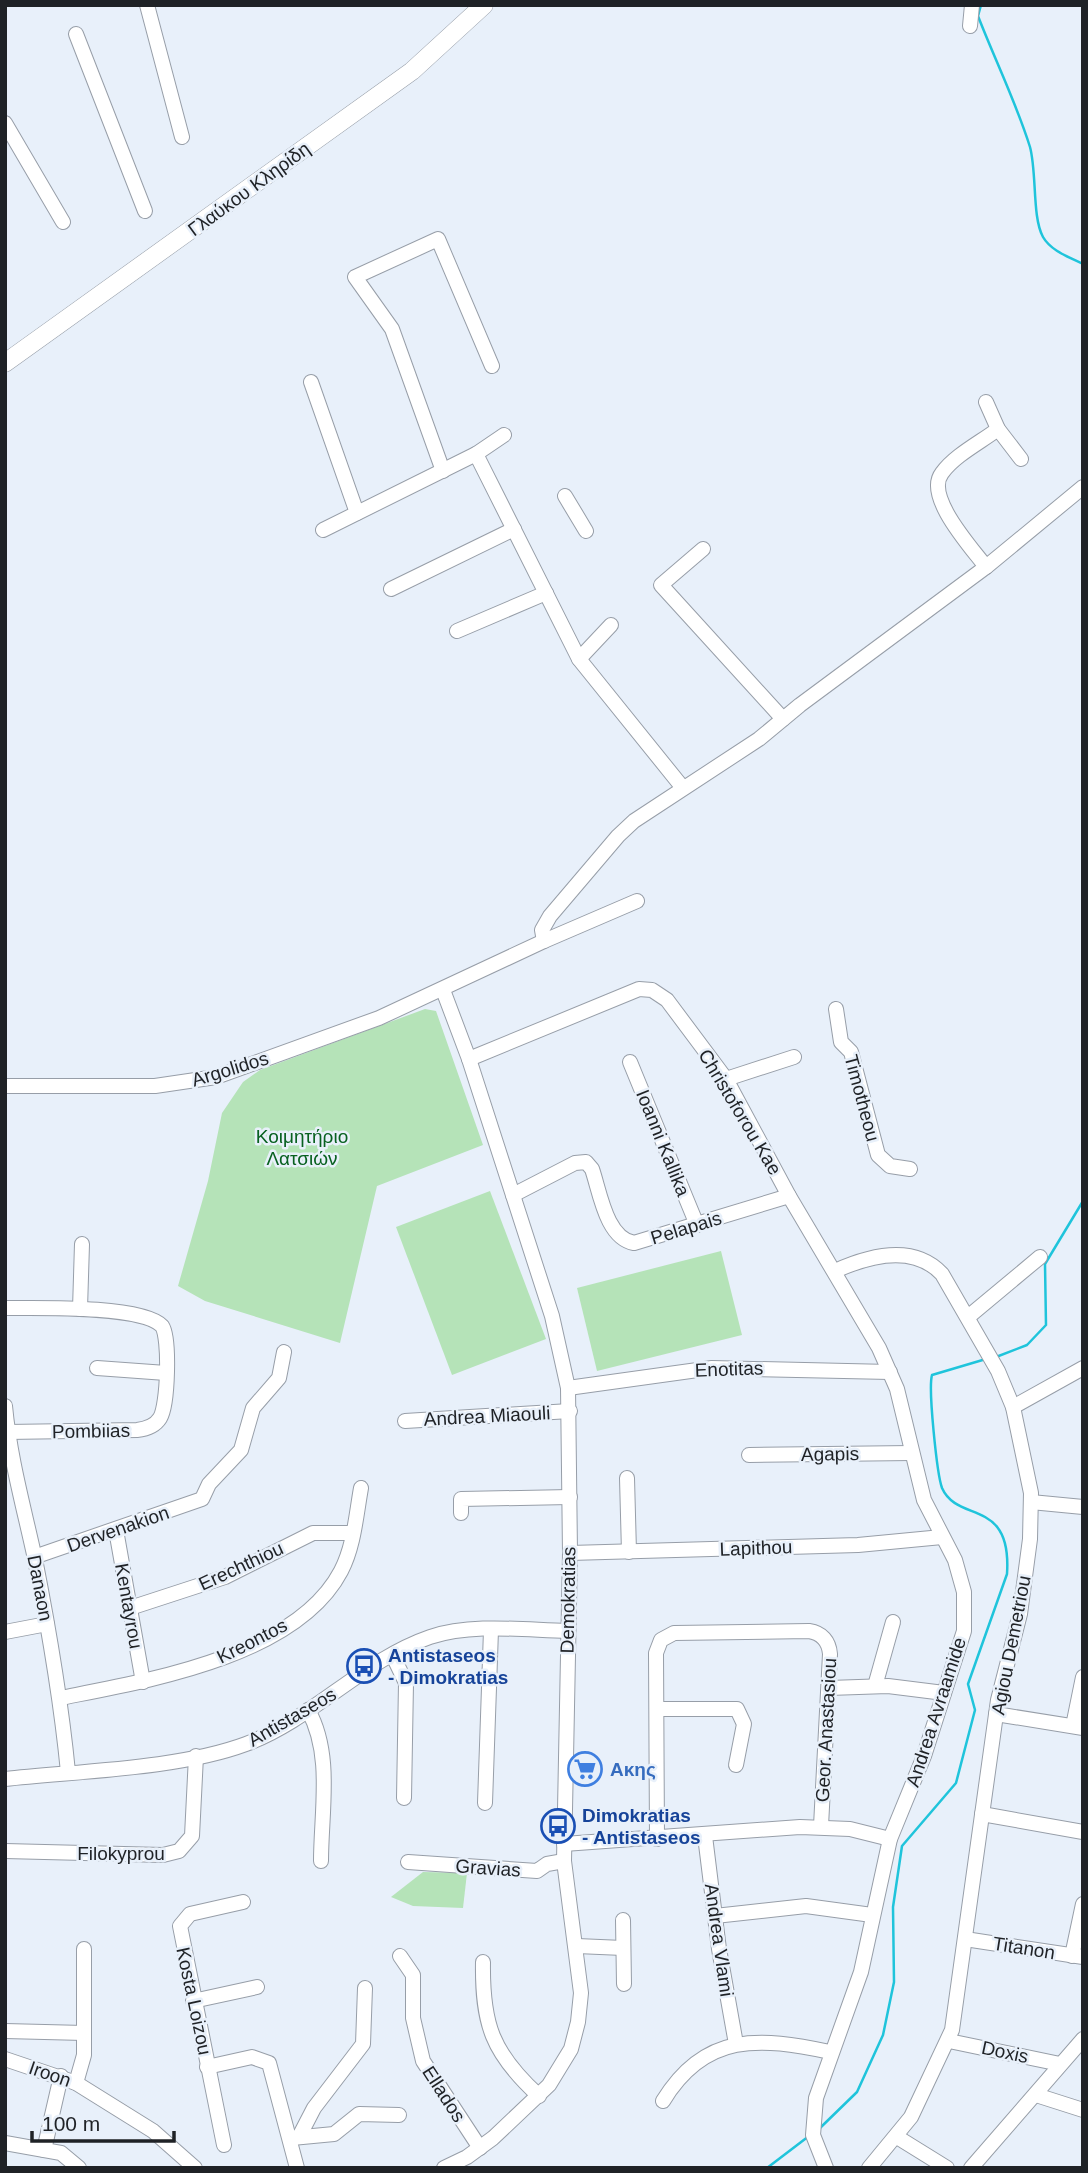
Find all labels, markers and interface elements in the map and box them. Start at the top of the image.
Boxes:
street label: Γλαύκου Κληρίδη [184,138,314,240]
street label: Christoforou Kae [694,1045,786,1179]
street label: Argolidos [189,1047,271,1091]
street label: Timotheou [840,1052,884,1144]
street label: Ioanni Kallika [632,1087,694,1200]
park label: Κοιμητήριο Λατσιών [256,1126,348,1169]
street label: Pelapais [648,1207,724,1249]
street label: Enotitas [694,1357,764,1381]
street label: Andrea Miaouli [423,1402,551,1430]
street label: Pombiias [52,1420,130,1442]
street label: Agapis [801,1443,859,1465]
street label: Dervenakion [64,1502,172,1556]
street label: Lapithou [719,1536,793,1560]
street label: Erechthiou [195,1537,287,1595]
street label: Demokratias [557,1546,579,1654]
street label: Danaon [23,1553,57,1623]
street label: Kentayrou [111,1562,147,1650]
street label: Agiou Demetriou [987,1574,1035,1716]
street label: Kreontos [213,1614,291,1668]
street label: Andrea Avraamide [902,1635,970,1789]
place label: Antistaseos - Dimokratias [388,1645,508,1688]
bus stop icon: Antistaseos - Dimokratias [345,1647,383,1685]
street label: Geor. Anastasiou [812,1657,840,1803]
street label: Antistaseos [244,1683,340,1751]
supermarket icon: Ακης [566,1750,604,1788]
place label: Ακης [610,1759,656,1780]
place label: Dimokratias - Antistaseos [582,1805,701,1848]
bus stop icon: Dimokratias - Antistaseos [539,1807,577,1845]
street label: Filokyprou [77,1843,165,1864]
street label: Gravias [455,1855,521,1881]
street label: Andrea Vlami [701,1882,737,1998]
street label: Titanon [991,1933,1057,1963]
street label: Kosta Loizou [172,1945,216,2057]
street label: Doxis [980,2037,1030,2067]
street label: Iroon [26,2057,74,2091]
street label: Ellados [418,2062,470,2126]
scale bar [32,2100,173,2144]
text: 100 m [42,2112,100,2135]

